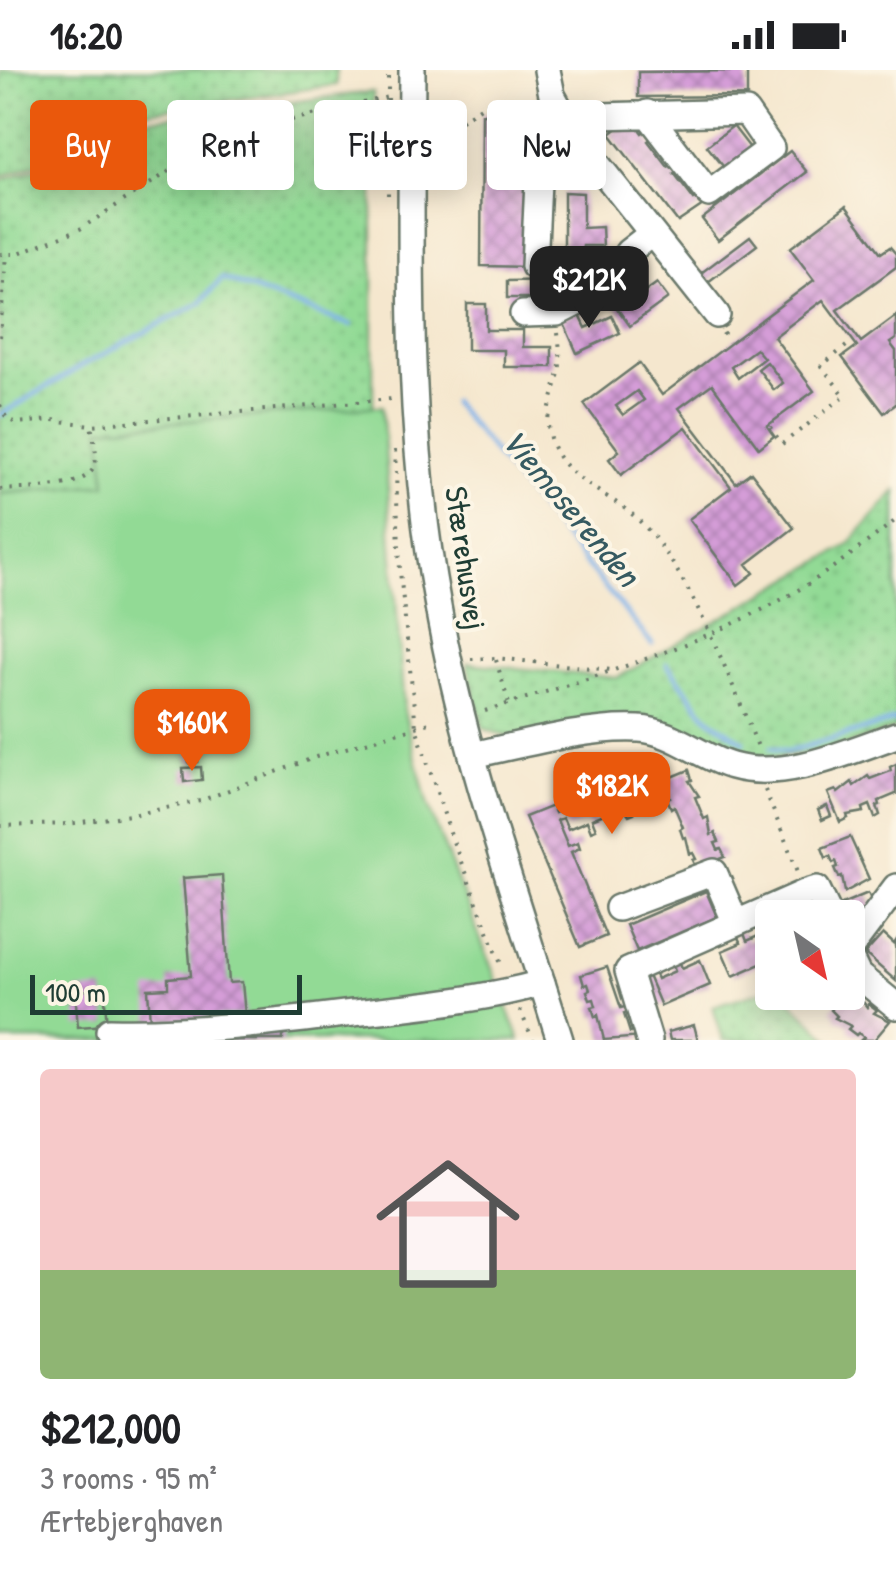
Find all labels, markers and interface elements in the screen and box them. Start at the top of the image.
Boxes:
text: 16:20 [50,9,123,61]
chip: Buy [30,100,147,190]
chip: Rent [167,100,294,190]
chip: Filters [314,100,467,190]
chip: New [487,100,606,190]
pin: $212K [519,246,659,331]
text: $212K [552,257,626,300]
water label: Viemoserenden [491,418,654,598]
street label: Stærehusvej [435,484,498,632]
pin: $160K [122,689,262,774]
text: $160K [156,700,228,743]
pin: $182K [542,752,682,837]
text: $182K [575,763,649,806]
north arrow [755,900,865,1010]
map controls [755,900,865,1010]
scale bar [30,970,302,1014]
text: 100 m [45,973,106,1011]
icon: home [358,1134,538,1314]
text: $212,000 [40,1399,181,1456]
text: 3 rooms · 95 m² [40,1456,217,1499]
text: Ærtebjerghaven [40,1499,223,1542]

